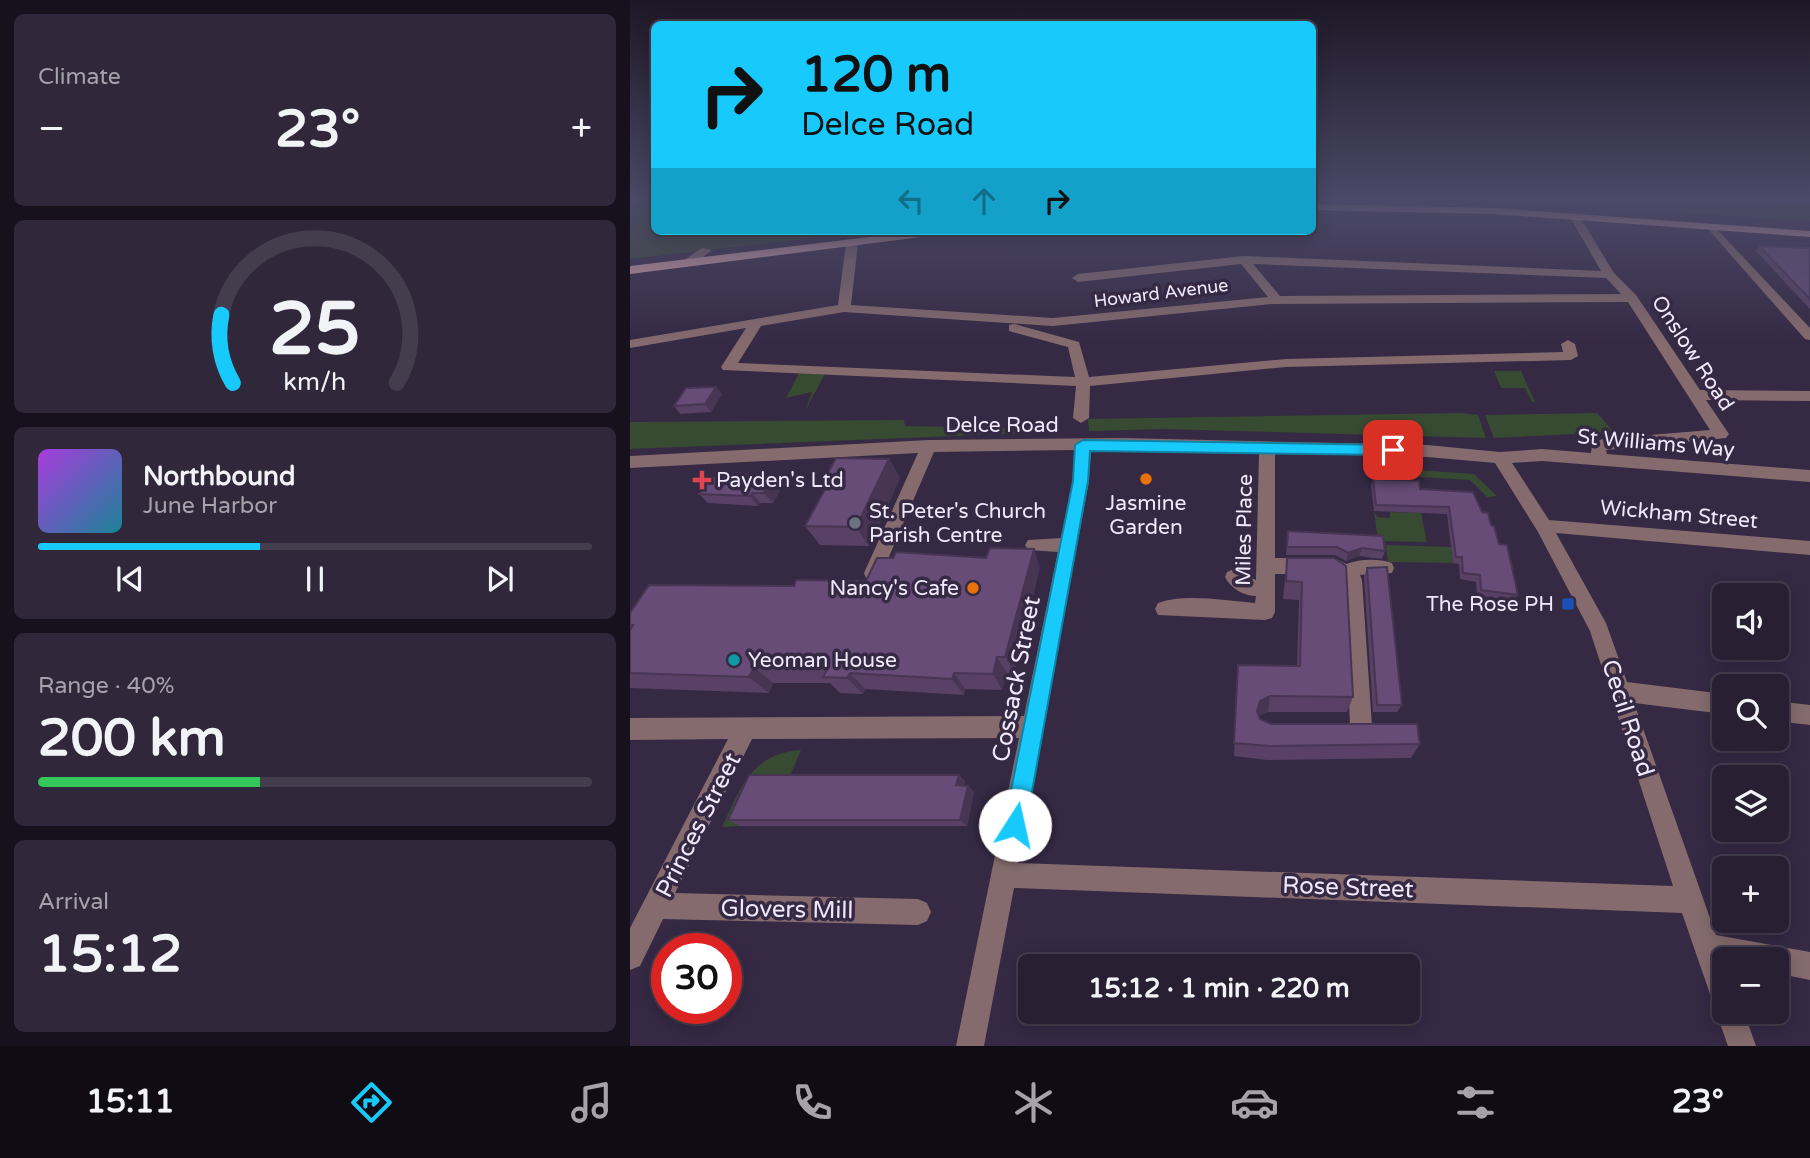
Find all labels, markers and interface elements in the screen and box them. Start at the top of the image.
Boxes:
text: 120 m [801,46,951,105]
icon: right [686,49,777,140]
text: Climate [38,63,121,91]
text: 23° [275,98,360,161]
text: − [38,106,65,152]
text: + [571,106,592,152]
text: Delce Road [801,106,974,144]
icon: left [892,182,930,220]
icon: ahead [965,182,1003,220]
icon: right [1038,182,1076,220]
street label: Howard Avenue [1092,274,1230,312]
text: 25 [269,286,361,374]
street label: Onslow Road [1646,291,1739,416]
text: km/h [284,366,346,396]
street label: Delce Road [945,413,1059,438]
pin [1363,420,1423,480]
street label: St Williams Way [1576,424,1736,463]
icon: arrive [1374,431,1412,469]
text: Northbound [143,461,295,492]
place label: Payden's Ltd [716,468,844,493]
marker: Jasmine Garden [1138,471,1154,487]
marker: Payden's Ltd [694,472,710,488]
street label: Miles Place [1231,474,1258,586]
place label: Jasmine Garden [1106,491,1187,540]
text: June Harbor [143,492,277,520]
street label: Wickham Street [1599,495,1759,534]
place label: St. Peter's Church Parish Centre [869,499,1046,548]
marker: St. Peter's Church Parish Centre [847,515,863,531]
icon: previous [111,560,149,598]
icon: pause [296,560,334,598]
icon: next [481,560,519,598]
place label: Nancy's Cafe [829,576,959,601]
marker: Nancy's Cafe [965,580,981,596]
map controls [1712,583,1789,1024]
button: sound [1712,583,1789,660]
place label: The Rose PH [1426,592,1554,617]
street label: Cossack Street [986,594,1047,764]
marker: The Rose PH [1560,596,1576,612]
place label: Yeoman House [748,648,897,673]
marker: Yeoman House [726,652,742,668]
street label: Cecil Road [1595,656,1660,780]
text: Range · 40% [38,672,174,700]
button: search [1712,674,1789,751]
text: 200 km [38,707,226,770]
street label: Princes Street [650,748,747,902]
button: layers [1712,765,1789,842]
position arrow [978,788,1052,862]
button: + [1712,856,1789,933]
street label: Rose Street [1282,871,1414,904]
text: Arrival [38,888,109,916]
street label: Glovers Mill [720,894,853,925]
text: 15:12 [38,923,182,986]
speed limit sign: 30 [651,933,742,1024]
button: − [1712,947,1789,1024]
text: 15:12 · 1 min · 220 m [1088,973,1350,1004]
icon: directions [347,1078,396,1127]
icon: music [567,1078,616,1127]
icon: phone [788,1078,837,1127]
icon: climate [1009,1078,1058,1127]
icon: car [1230,1078,1279,1127]
icon: filters [1451,1078,1500,1127]
text: 15:11 [86,1083,175,1121]
text: 23° [1672,1083,1724,1121]

